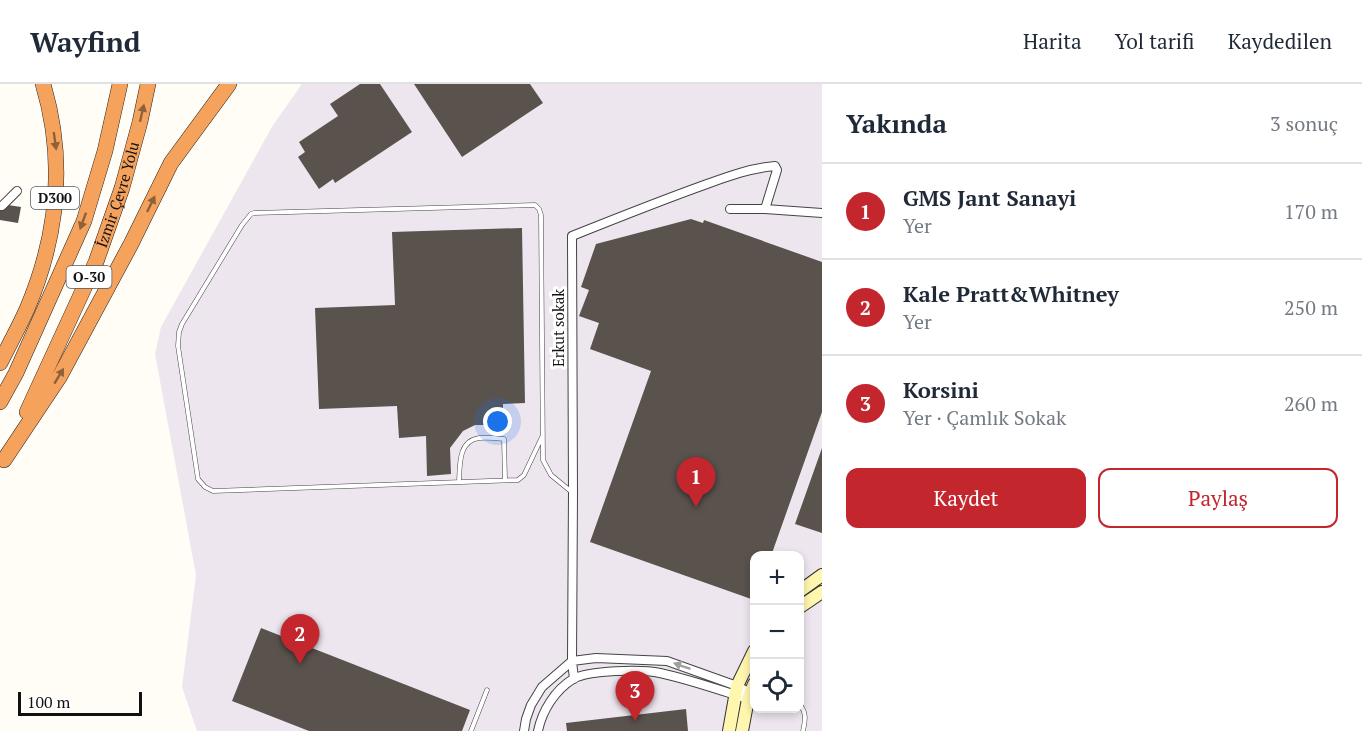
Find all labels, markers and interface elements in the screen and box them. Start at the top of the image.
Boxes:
text: Wayfind [30,23,141,60]
text: Harita [1023,27,1082,55]
text: Yol tarifi [1115,27,1195,55]
text: Kaydedilen [1228,27,1332,55]
one-way arrow [138,104,147,123]
text: Yakında [846,106,947,140]
text: 3 sonuç [1270,110,1338,137]
one-way arrow [50,132,59,151]
street label: İzmir Çevre Yolu [91,139,143,250]
text: GMS Jant Sanayi [903,183,1076,212]
road number: D300 [31,187,79,209]
one-way arrow [146,195,156,212]
text: 1 [860,198,871,225]
text: 170 m [1284,198,1338,225]
text: Yer [903,212,932,239]
one-way arrow [78,213,88,231]
road number: O-30 [66,266,112,288]
text: Kale Pratt&Whitney [903,279,1119,308]
street label: Erkut sokak [548,289,568,367]
text: 2 [860,294,871,321]
text: 250 m [1284,294,1338,321]
text: Yer [903,308,932,335]
one-way arrow [54,368,65,384]
text: Korsini [903,375,979,404]
text: 3 [860,390,871,417]
text: 260 m [1284,390,1338,417]
text: Yer · Çamlık Sokak [903,404,1066,431]
your location [483,407,512,436]
pin: 1 [676,458,716,507]
button: Kaydet [846,468,1086,528]
button: Paylaş [1098,468,1338,528]
map controls [750,551,804,713]
button: + [750,551,804,605]
button: − [750,605,804,659]
pin: 2 [280,614,320,664]
button: locate [750,659,804,713]
one-way arrow [673,661,691,671]
pin: 3 [616,672,654,721]
scale bar [18,689,142,716]
text: 100 m [27,691,70,713]

